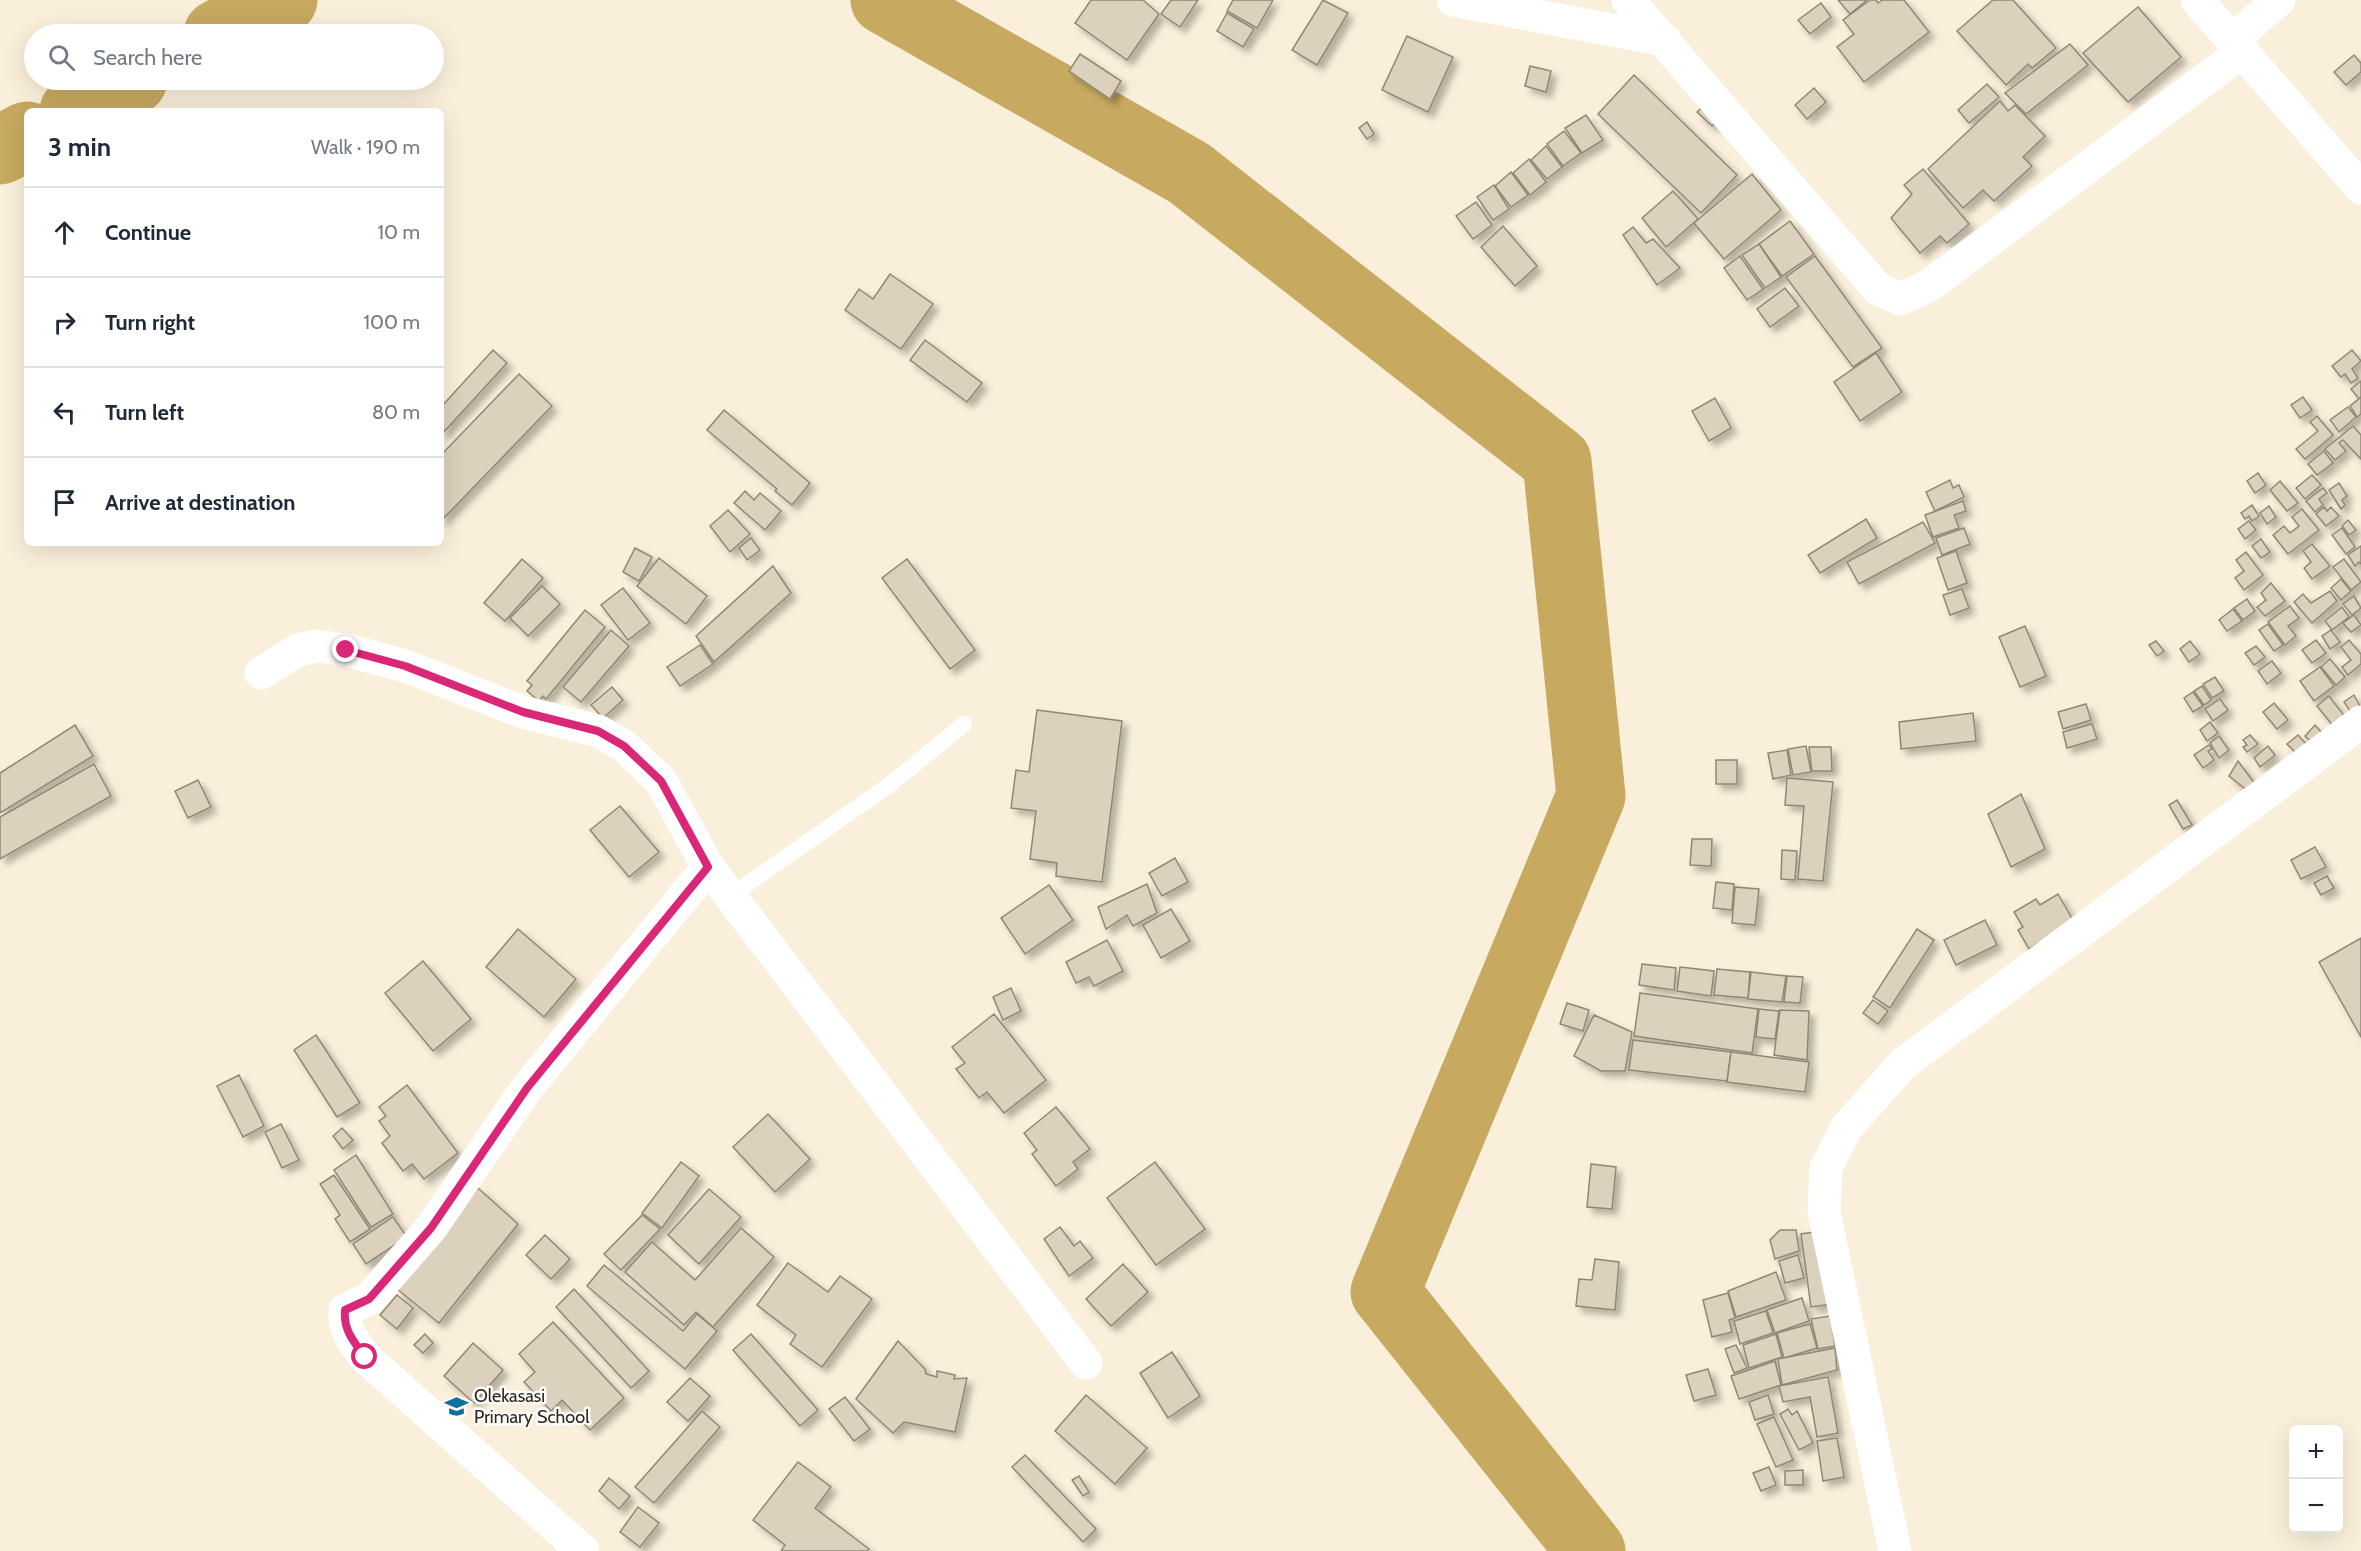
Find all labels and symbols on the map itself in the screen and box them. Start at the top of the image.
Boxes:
route end [332,636,358,662]
route start [351,1343,377,1369]
place label: Olekasasi Primary School [474,1385,590,1428]
school or university icon: Olekasasi Primary School [443,1393,469,1419]

